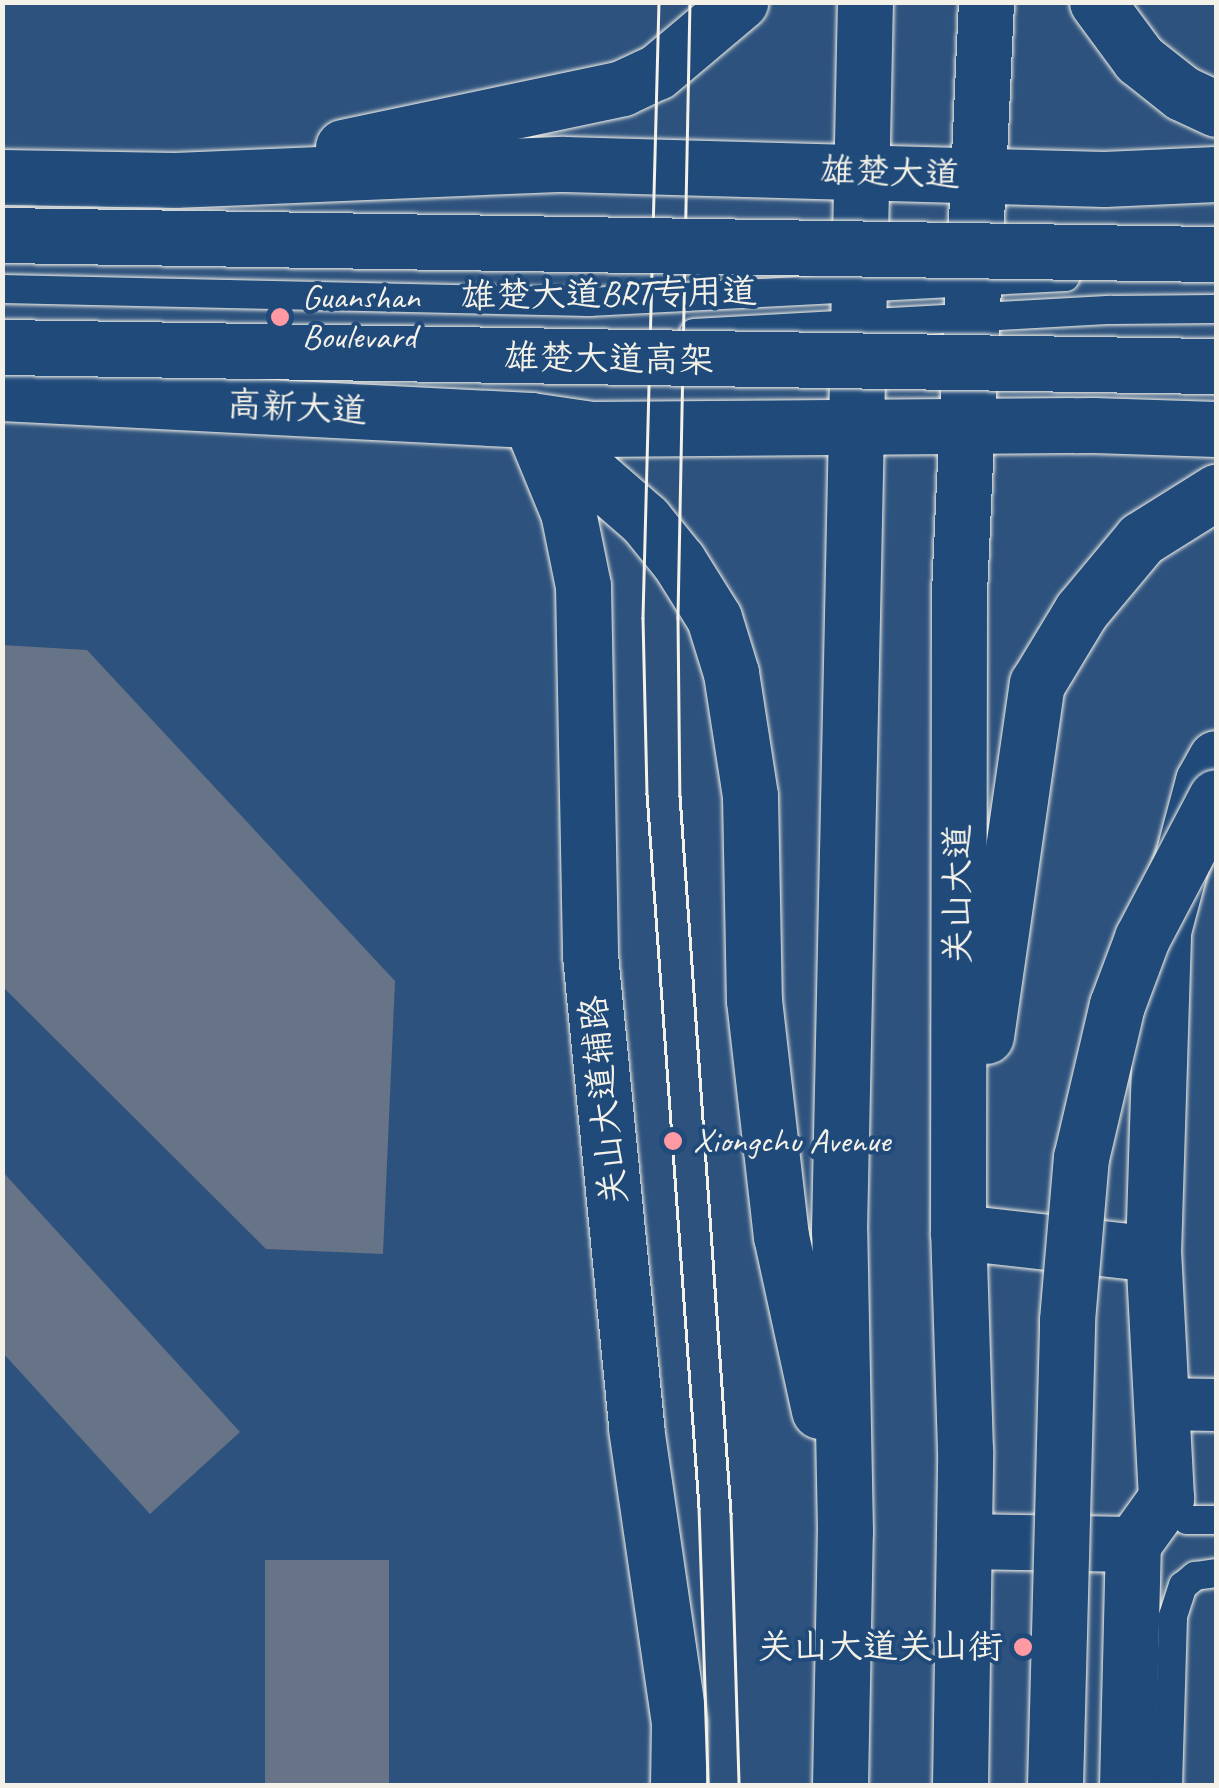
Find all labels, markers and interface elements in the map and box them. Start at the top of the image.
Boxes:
street label: 雄楚大道 [819,150,961,196]
street label: 雄楚大道BRT专用道 [461,270,757,318]
place label: Guanshan Boulevard [302,276,420,358]
marker: Guanshan Boulevard [267,304,293,330]
street label: 雄楚大道高架 [504,336,714,382]
street label: 高新大道 [226,383,368,433]
street label: 关山大道 [937,824,979,964]
street label: 关山大道辅路 [572,993,636,1207]
place label: Xiongchu Avenue [693,1120,890,1162]
marker: Xiongchu Avenue [662,1130,684,1152]
place label: 关山大道关山街 [758,1626,1003,1668]
marker: 关山大道关山街 [1012,1636,1034,1658]

